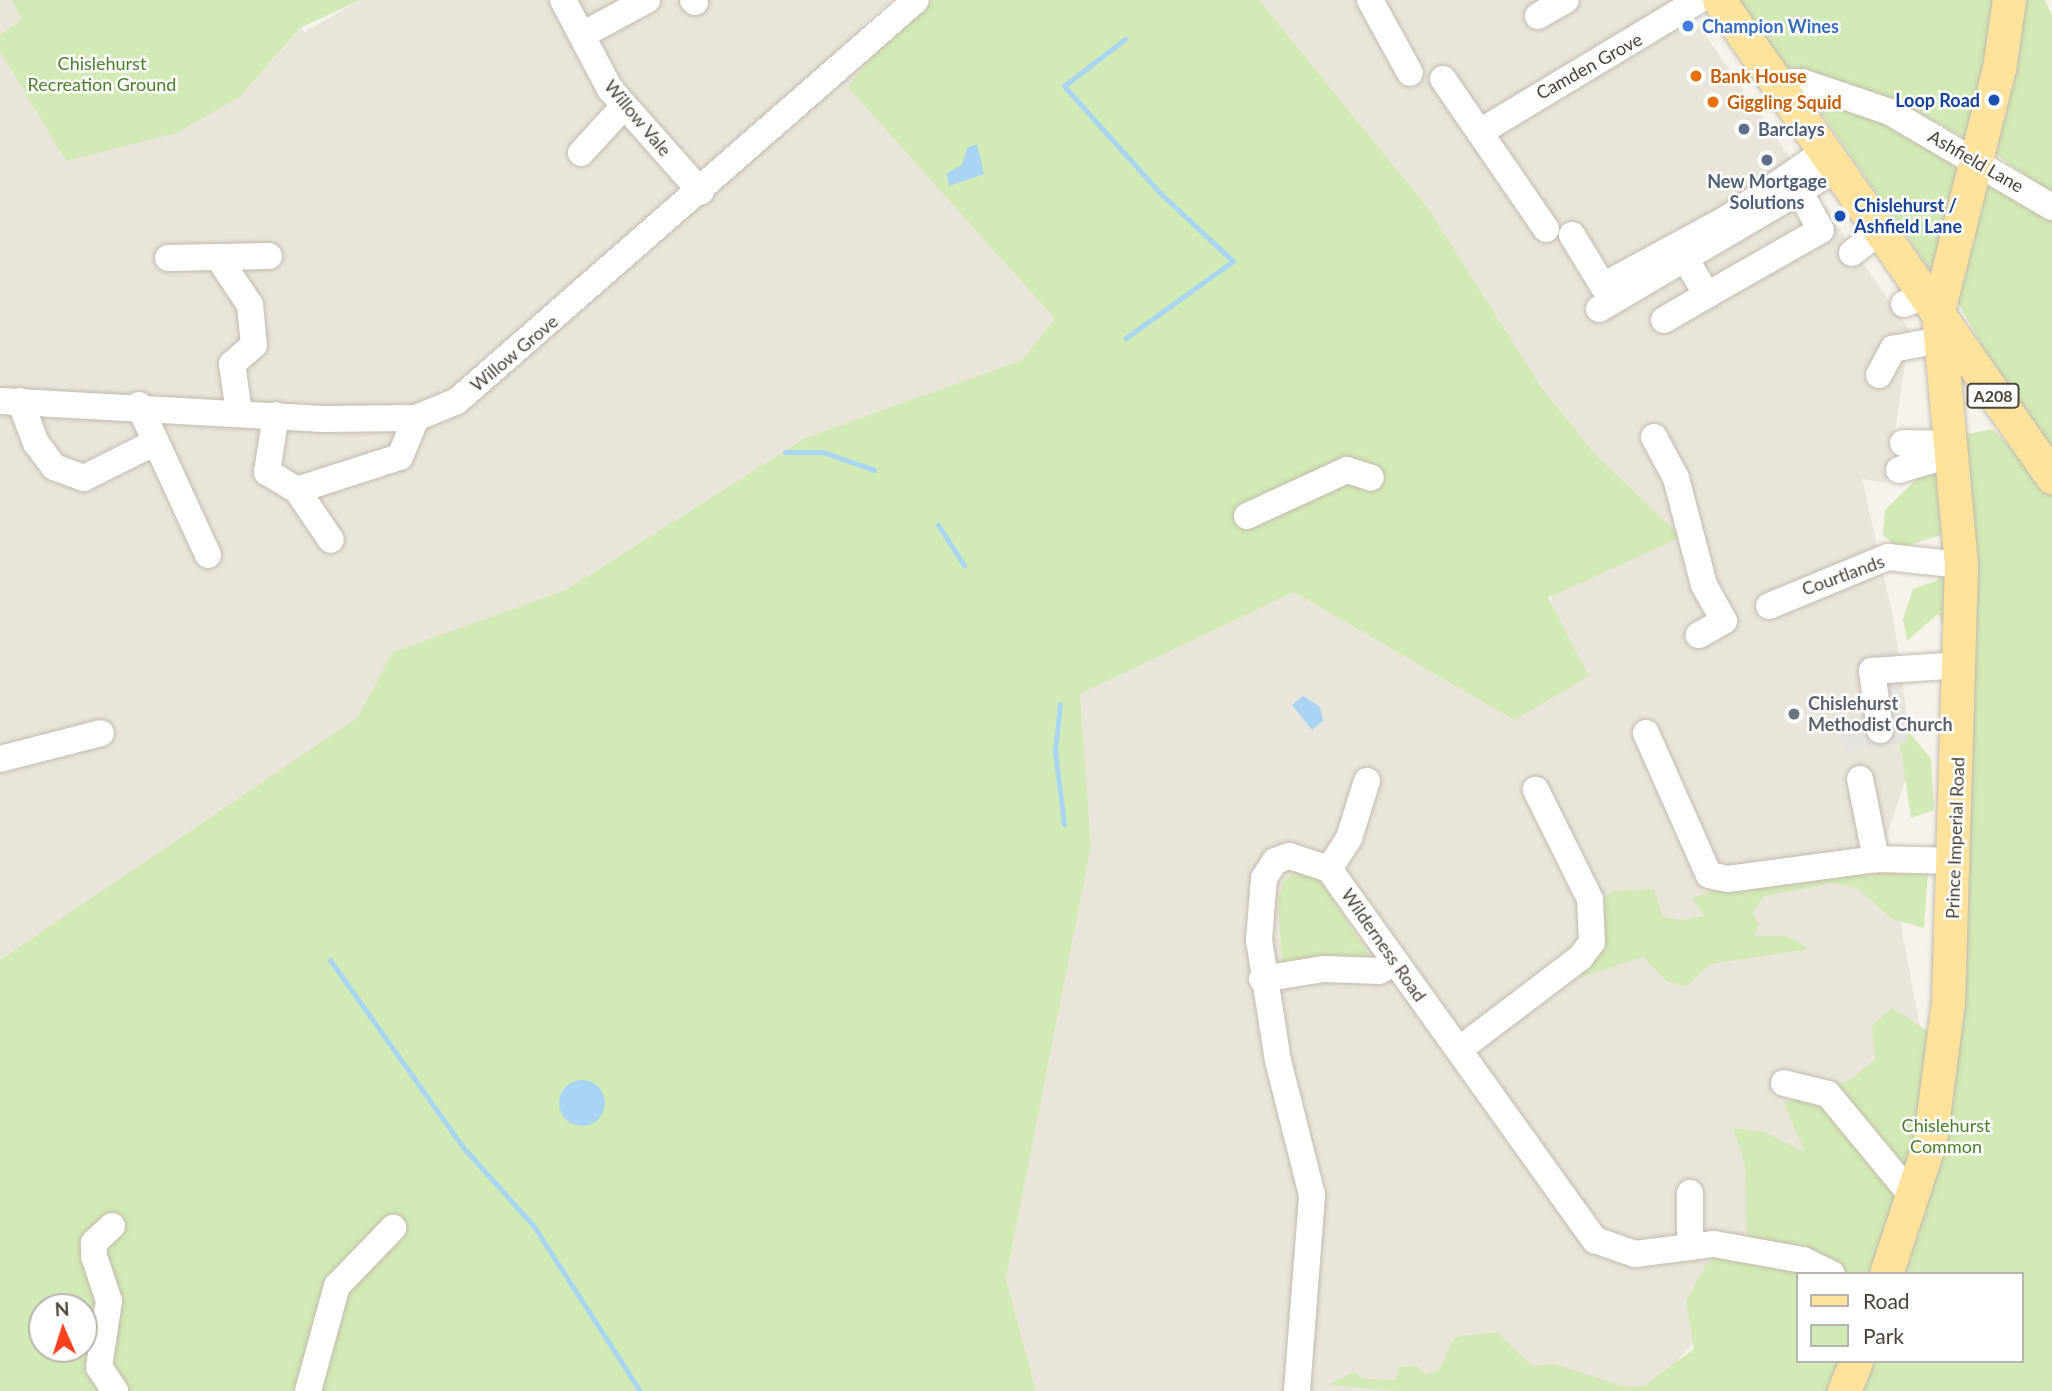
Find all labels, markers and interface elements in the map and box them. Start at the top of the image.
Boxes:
place label: Champion Wines [1702,15,1839,37]
marker: Champion Wines [1680,18,1696,34]
street label: Camden Grove [1532,28,1646,104]
park label: Chislehurst Recreation Ground [28,53,176,96]
place label: Bank House [1710,65,1807,87]
marker: Bank House [1688,68,1704,84]
street label: Willow Vale [600,75,676,161]
place label: Loop Road [1895,89,1980,111]
place label: Giggling Squid [1727,91,1842,113]
marker: Loop Road [1986,92,2002,108]
marker: Giggling Squid [1705,94,1721,110]
place label: Barclays [1758,118,1825,140]
marker: Barclays [1736,121,1752,137]
street label: Ashfield Lane [1925,125,2027,197]
marker: New Mortgage Solutions [1759,152,1775,168]
place label: New Mortgage Solutions [1707,171,1827,214]
place label: Chislehurst / Ashfield Lane [1854,195,1962,238]
marker: Chislehurst / Ashfield Lane [1832,208,1848,224]
street label: Willow Grove [466,310,562,396]
road number: A208 [1965,384,2021,408]
street label: Courtlands [1799,550,1887,600]
place label: Chislehurst Methodist Church [1808,693,1953,736]
marker: Chislehurst Methodist Church [1786,706,1802,722]
street label: Prince Imperial Road [1941,757,1969,919]
street label: Wilderness Road [1337,884,1431,1006]
park label: Chislehurst Common [1902,1115,1990,1158]
legend [1797,1272,2024,1363]
text: Road [1863,1288,1910,1313]
north arrow [28,1293,98,1363]
text: N [54,1297,70,1320]
text: Park [1863,1323,1904,1348]

